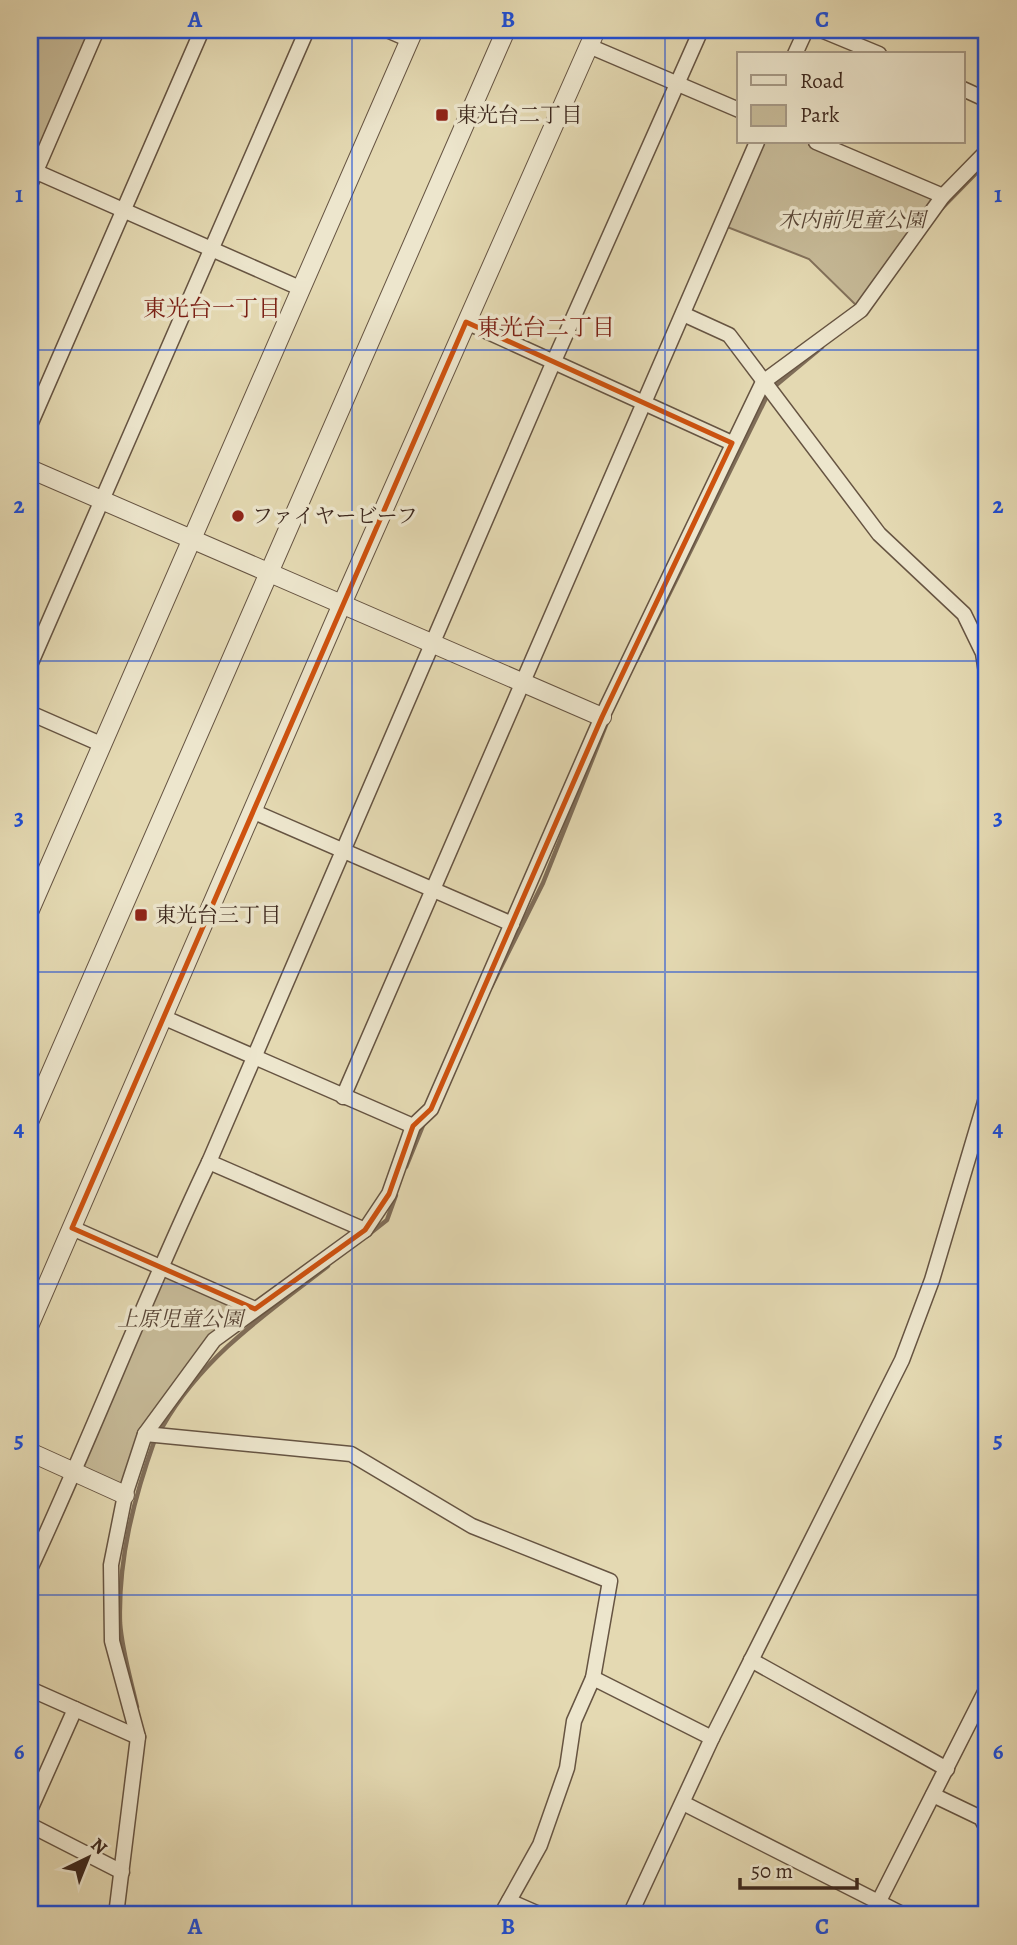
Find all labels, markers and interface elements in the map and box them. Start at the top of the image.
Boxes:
text: A [187,4,203,35]
text: B [501,4,515,35]
text: C [815,4,829,35]
legend [737,52,964,144]
text: Road [800,67,844,95]
place label: 東光台二丁目 [456,101,582,129]
text: Park [800,101,840,129]
marker: 東光台二丁目 [434,107,450,123]
text: 1 [15,179,23,210]
text: 1 [994,179,1002,210]
park label: 木内前児童公園 [779,206,928,234]
district label: 東光台一丁目 [143,293,281,324]
district label: 東光台二丁目 [477,312,615,343]
text: 2 [13,490,25,521]
text: 2 [992,490,1004,521]
place label: ファイヤービーフ [252,502,418,530]
marker: ファイヤービーフ [230,508,246,524]
text: 3 [14,802,24,833]
text: 3 [993,802,1003,833]
place label: 東光台三丁目 [155,901,281,929]
marker: 東光台三丁目 [133,907,149,923]
text: 4 [14,1113,25,1144]
text: 4 [993,1113,1004,1144]
park label: 上原児童公園 [117,1305,246,1333]
text: 5 [14,1424,24,1455]
text: 5 [993,1424,1003,1455]
text: 6 [14,1736,25,1767]
text: 6 [993,1736,1004,1767]
north arrow [52,1822,122,1892]
text: N [85,1832,113,1861]
scale bar [740,1847,858,1891]
text: 50 m [751,1857,793,1885]
text: A [187,1911,203,1942]
text: B [501,1911,515,1942]
text: C [815,1911,829,1942]

